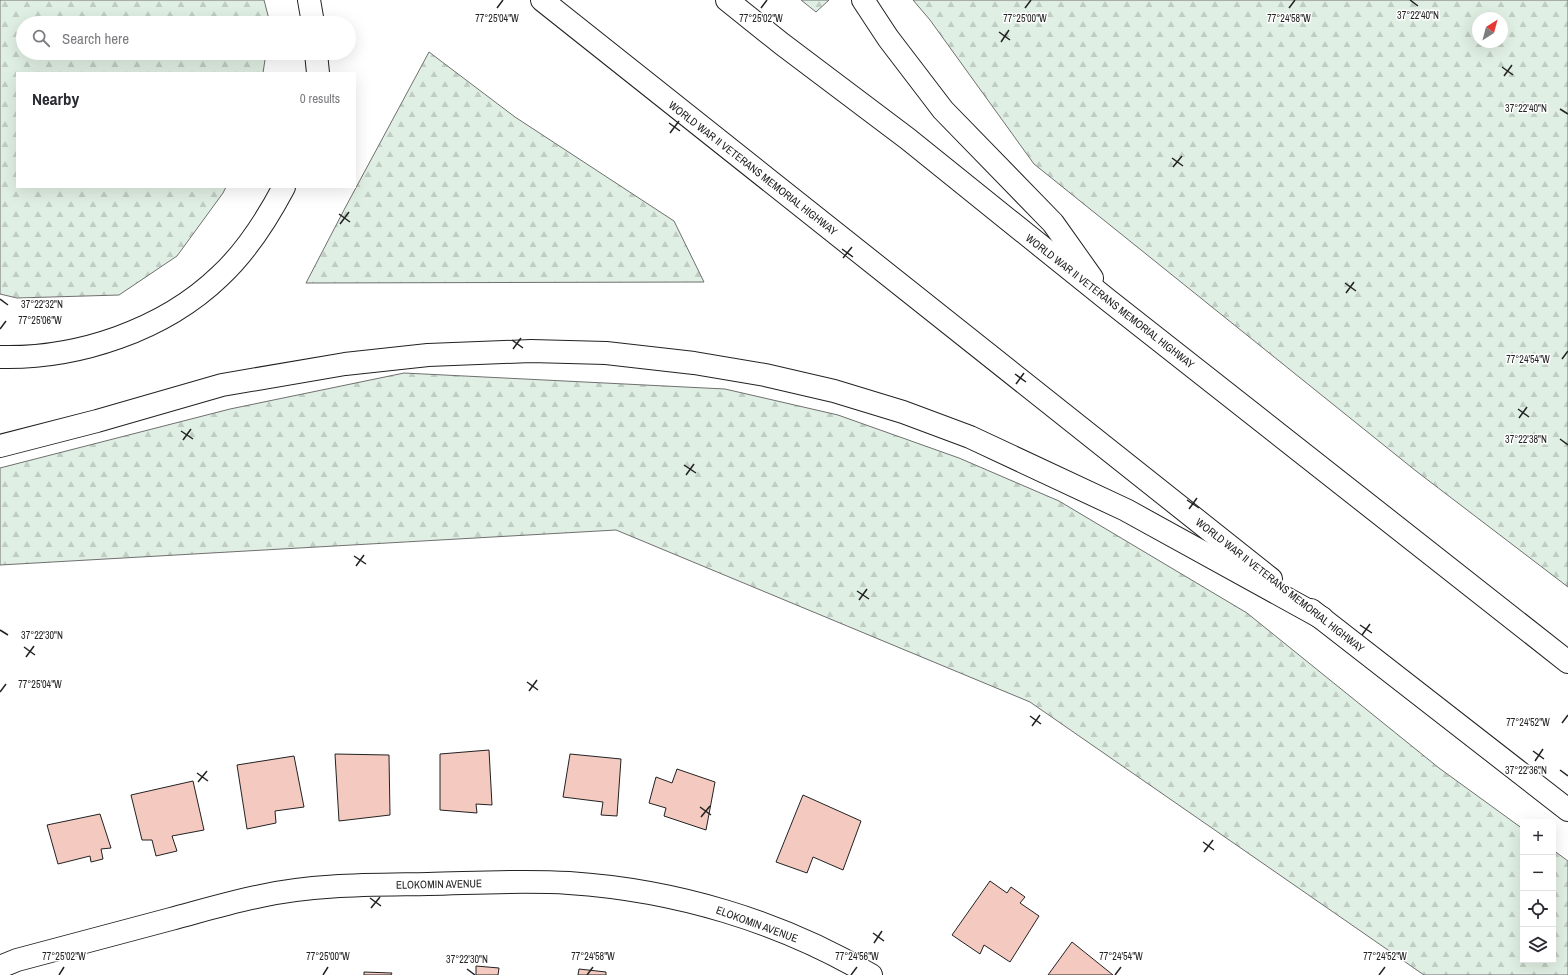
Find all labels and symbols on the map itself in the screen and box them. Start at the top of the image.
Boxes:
text: 37°22'40"N [1397,9,1439,22]
text: 77°25'04"W [475,12,519,25]
text: 77°25'02"W [739,12,783,25]
text: 77°25'00"W [1003,12,1047,25]
text: 77°24'58"W [1267,12,1311,25]
north arrow [1472,12,1508,48]
street label: WORLD WAR II VETERANS MEMORIAL HIGHWAY [666,98,840,238]
text: 37°22'40"N [1505,102,1547,115]
street label: WORLD WAR II VETERANS MEMORIAL HIGHWAY [1023,231,1197,371]
text: 37°22'32"N [21,298,63,311]
text: 77°25'06"W [18,314,62,327]
text: 77°24'54"W [1506,353,1550,366]
text: 37°22'38"N [1505,433,1547,446]
street label: WORLD WAR II VETERANS MEMORIAL HIGHWAY [1193,515,1367,655]
text: 37°22'30"N [21,629,63,642]
text: 77°25'04"W [18,678,62,691]
text: 77°24'52"W [1506,716,1550,729]
text: 37°22'36"N [1505,764,1547,777]
street label: ELOKOMIN AVENUE [396,876,482,892]
street label: ELOKOMIN AVENUE [714,903,800,945]
text: 77°25'02"W [42,950,86,963]
text: 77°25'00"W [306,950,350,963]
text: 77°24'58"W [571,950,615,963]
text: 77°24'56"W [835,950,879,963]
text: 77°24'54"W [1099,950,1143,963]
text: 77°24'52"W [1363,950,1407,963]
text: 37°22'30"N [446,953,488,966]

